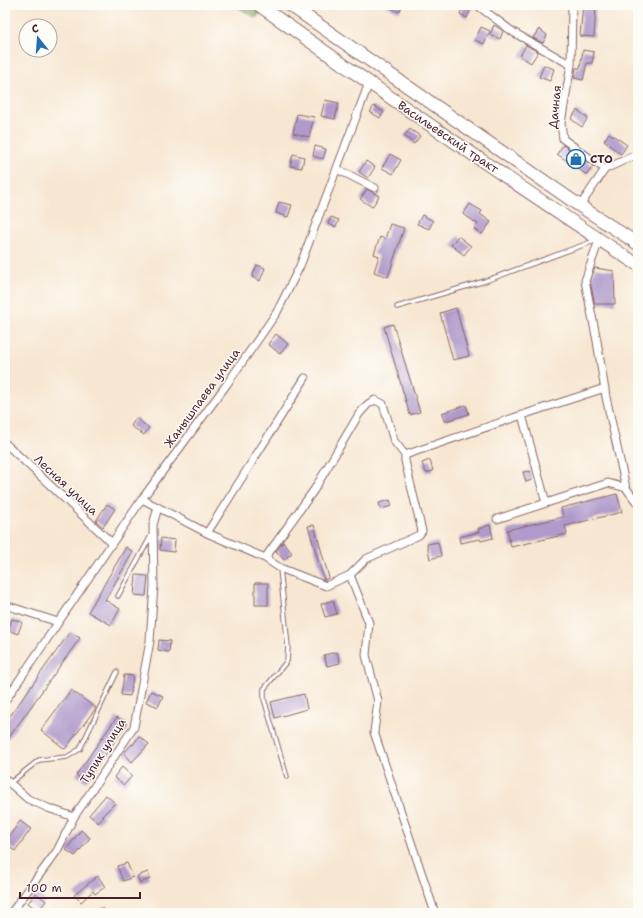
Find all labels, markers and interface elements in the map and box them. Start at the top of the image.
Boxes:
north arrow [18,18,58,58]
text: С [30,21,41,37]
street label: Дачная [545,84,565,130]
street label: Васильевский тракт [394,97,502,177]
shop icon: СТО [565,148,587,170]
place label: СТО [590,151,613,167]
street label: Жанышпаева улица [160,345,244,451]
street label: Лесная улица [31,451,102,519]
street label: Тупик улица [77,715,130,787]
scale bar [20,874,140,900]
text: 100 m [26,880,62,896]

